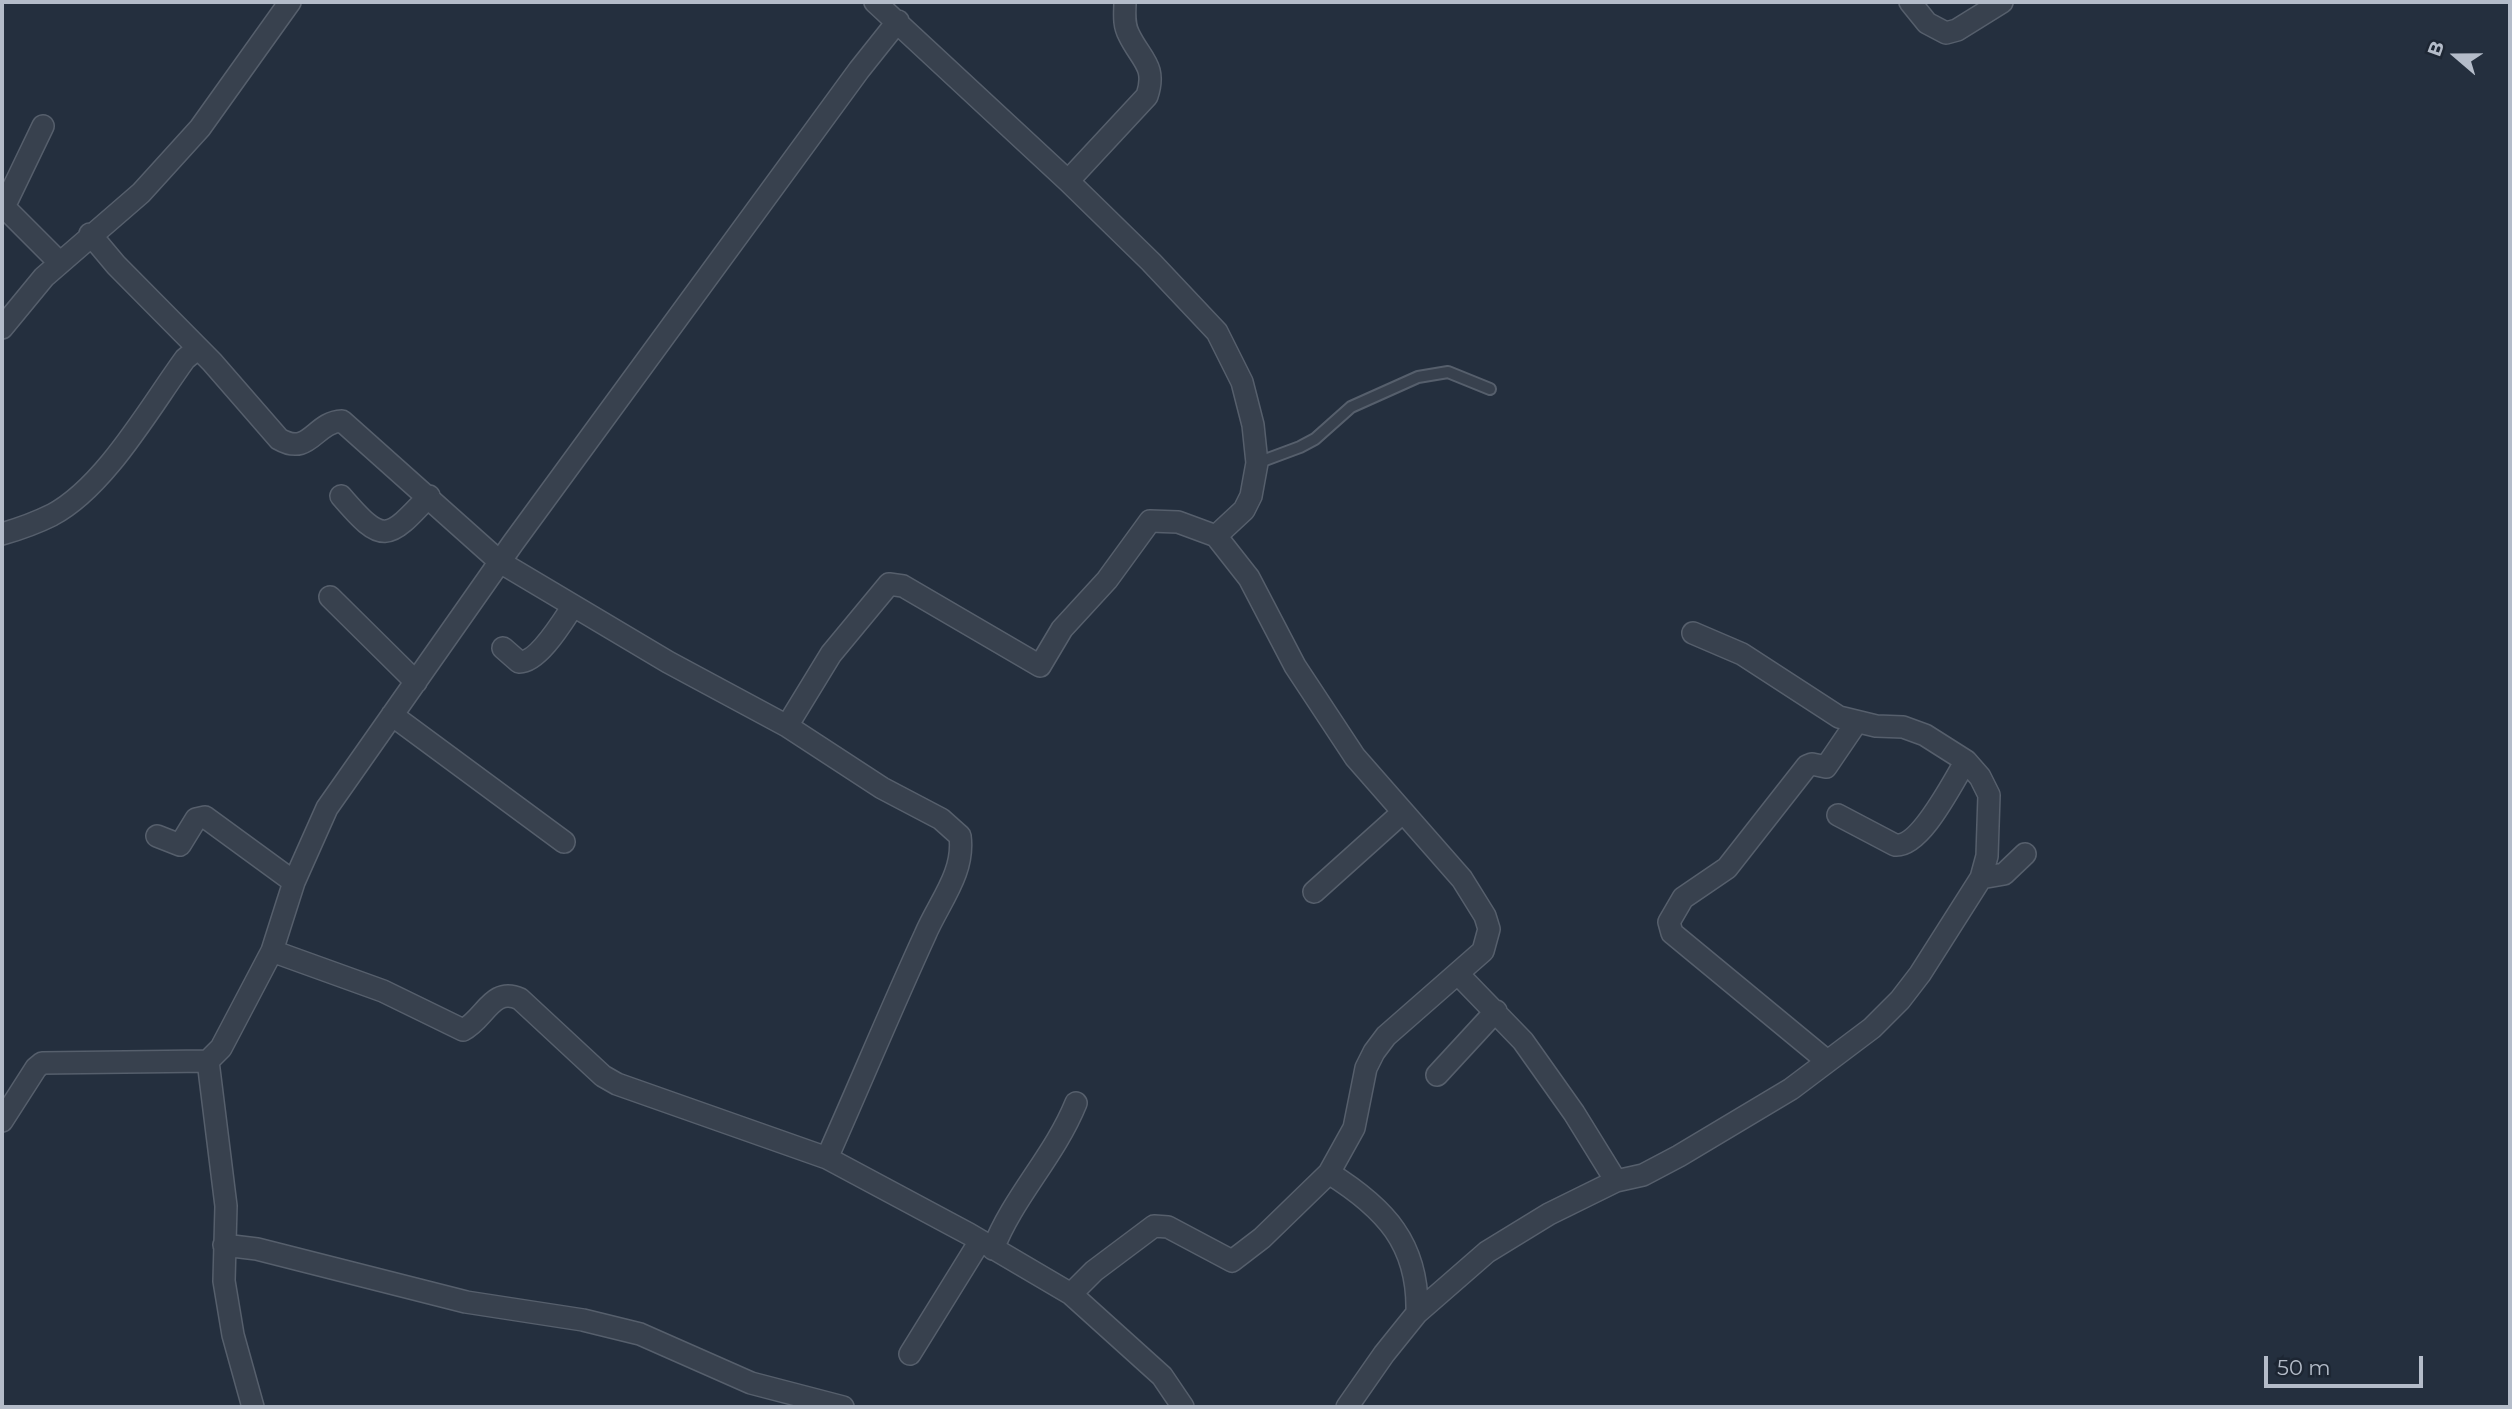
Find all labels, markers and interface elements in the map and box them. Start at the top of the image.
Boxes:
north arrow [2421,21,2491,91]
text: B [2422,38,2449,59]
scale bar [2267,1342,2426,1386]
text: 50 m [2277,1355,2331,1380]

